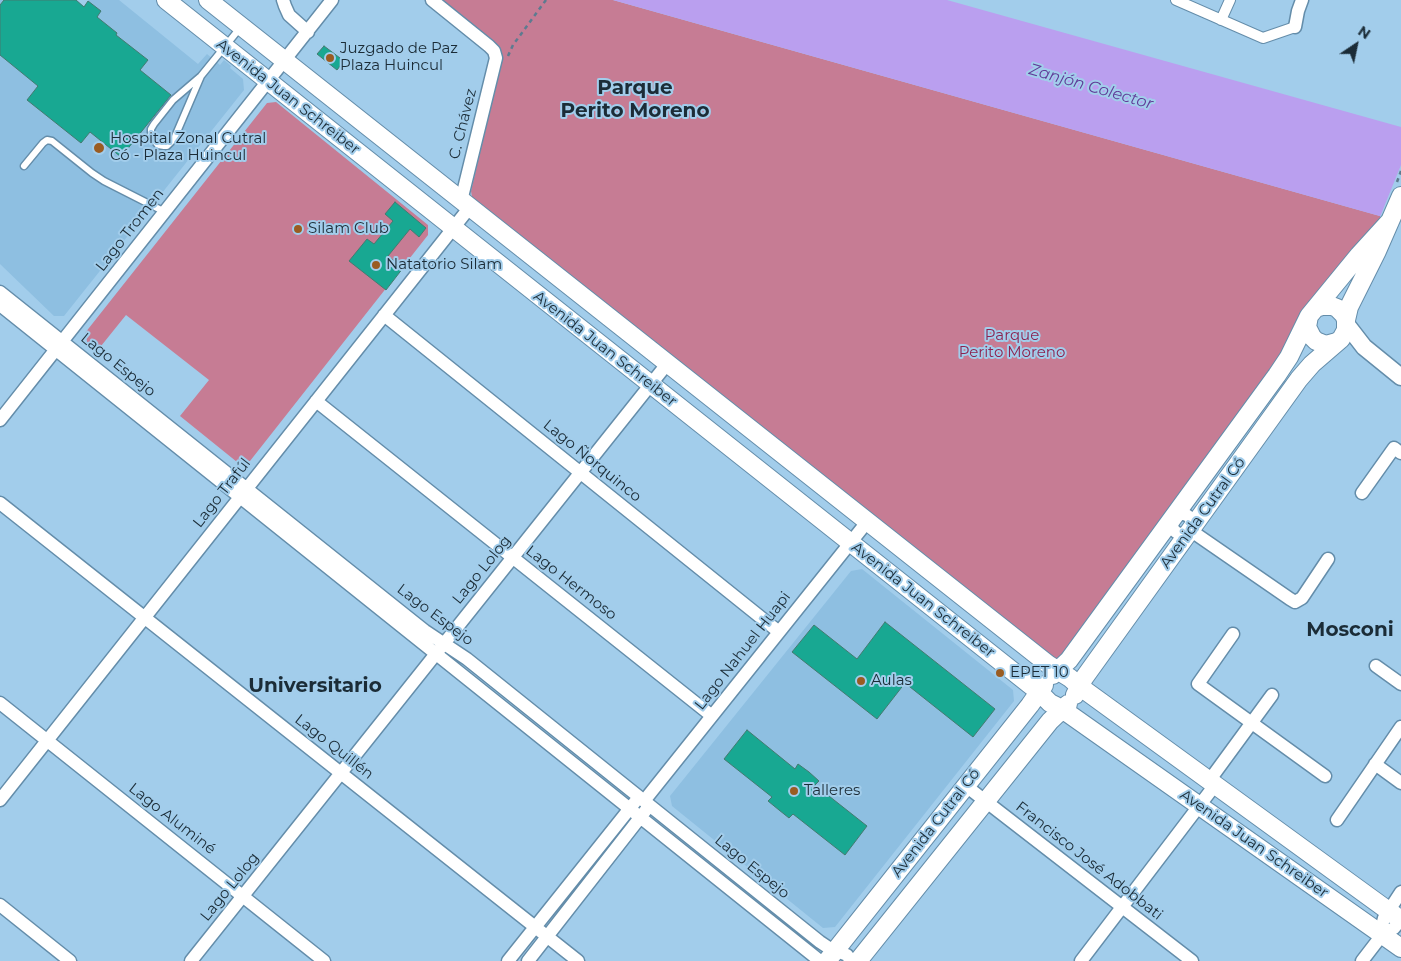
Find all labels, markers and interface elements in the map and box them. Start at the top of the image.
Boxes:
north arrow [1331,20,1381,70]
text: N [1355,22,1374,43]
street label: Avenida Juan Schreiber [213,35,363,159]
place label: Juzgado de Paz Plaza Huincul [340,40,458,75]
marker: Juzgado de Paz Plaza Huincul [324,52,336,64]
water label: Zanjón Colector [1027,60,1155,114]
district label: Parque Perito Moreno [561,76,709,123]
street label: C. Chávez [446,87,480,161]
place label: Hospital Zonal Cutral Có - Plaza Huincul [110,130,266,165]
marker: Hospital Zonal Cutral Có - Plaza Huincul [92,141,106,155]
street label: Lago Tromen [92,185,168,275]
place label: Silam Club [308,220,389,238]
marker: Silam Club [292,223,304,235]
place label: Natatorio Silam [386,256,502,274]
marker: Natatorio Silam [370,259,382,271]
street label: Avenida Juan Schreiber [530,287,680,411]
park label: Parque Perito Moreno [959,327,1065,362]
street label: Lago Espejo [77,329,159,401]
street label: Lago Ñorquinco [539,416,645,506]
street label: Avenida Cutral Có [1157,454,1249,572]
street label: Lago Trafúl [189,455,255,531]
street label: Lago Lolog [449,532,515,608]
street label: Avenida Juan Schreiber [848,538,998,662]
street label: Lago Hermoso [522,542,620,624]
street label: Lago Espejo [393,580,477,650]
street label: Lago Nahuel Huapi [691,588,795,714]
district label: Mosconi [1306,618,1394,642]
place label: EPET 10 [1010,664,1069,682]
marker: EPET 10 [994,667,1006,679]
place label: Aulas [871,672,912,690]
district label: Universitario [248,674,382,698]
marker: Aulas [855,675,867,687]
street label: Lago Quillén [291,711,377,783]
street label: Avenida Cutral Có [888,765,984,881]
street label: Lago Aluminé [125,779,219,859]
place label: Talleres [804,782,860,800]
marker: Talleres [788,785,800,797]
street label: Avenida Juan Schreiber [1176,786,1332,902]
street label: Francisco José Adobbati [1012,798,1166,924]
street label: Lago Espejo [711,831,793,903]
street label: Lago Lolog [197,849,263,925]

